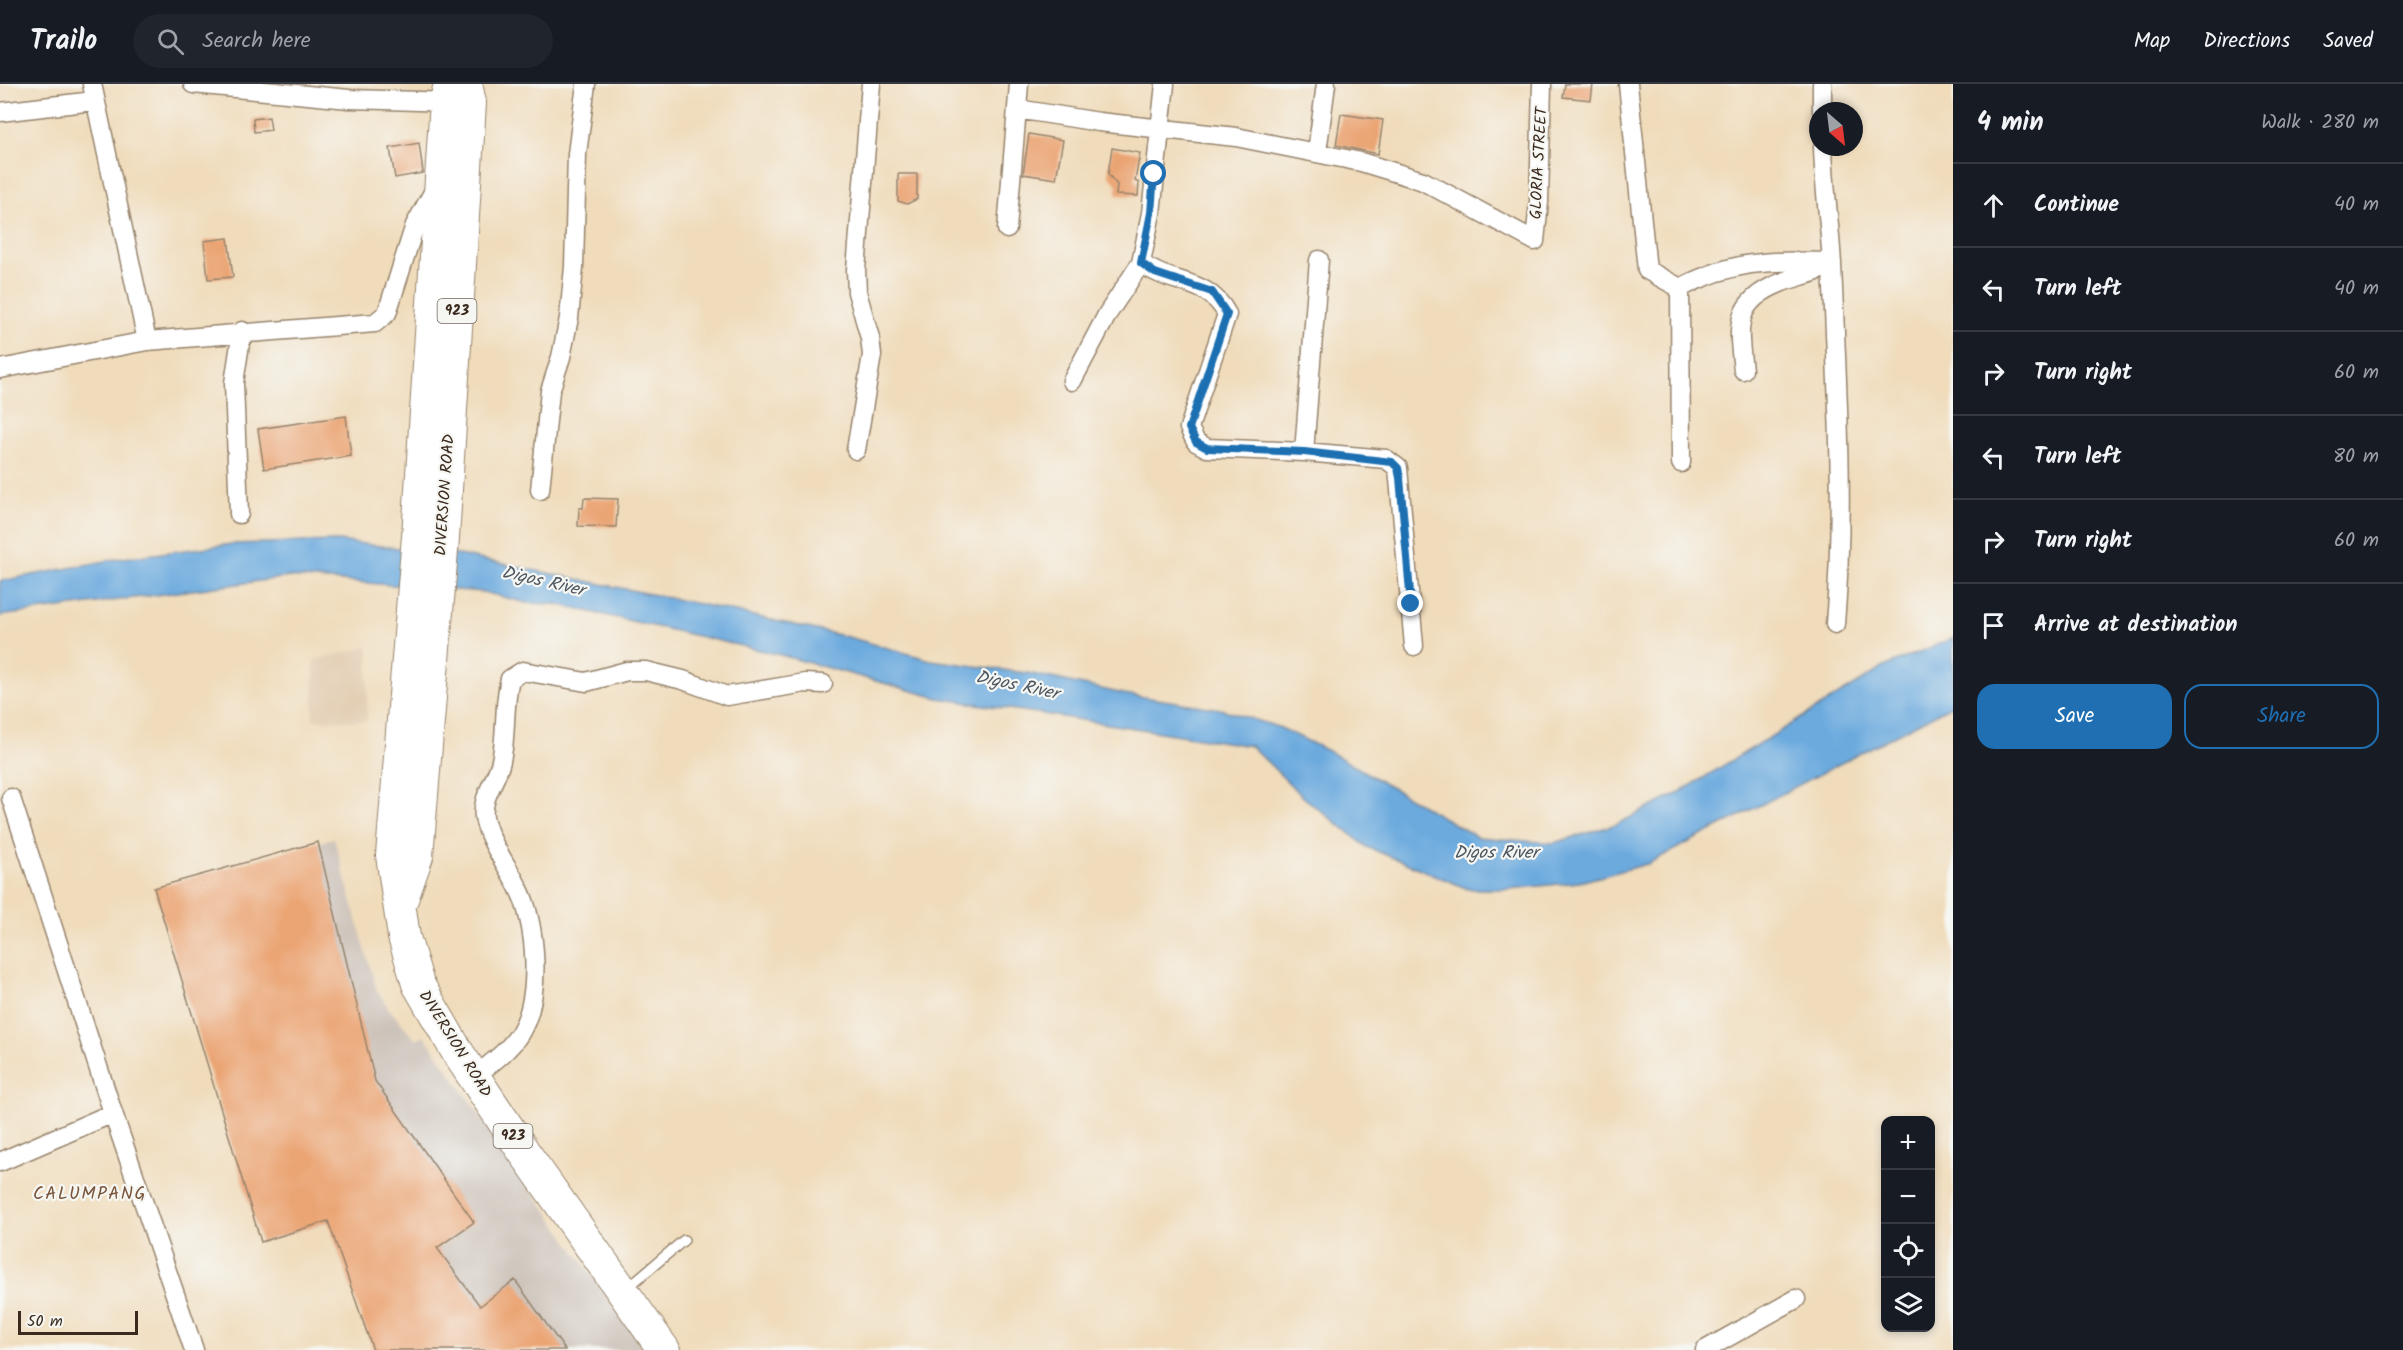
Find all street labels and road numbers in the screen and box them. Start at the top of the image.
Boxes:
street label: GLORIA STREET [1524,105,1555,220]
road number: 923 [438,299,476,323]
street label: DIVERSION ROAD [428,433,462,557]
street label: DIVERSION ROAD [412,986,498,1102]
road number: 923 [494,1124,532,1148]

